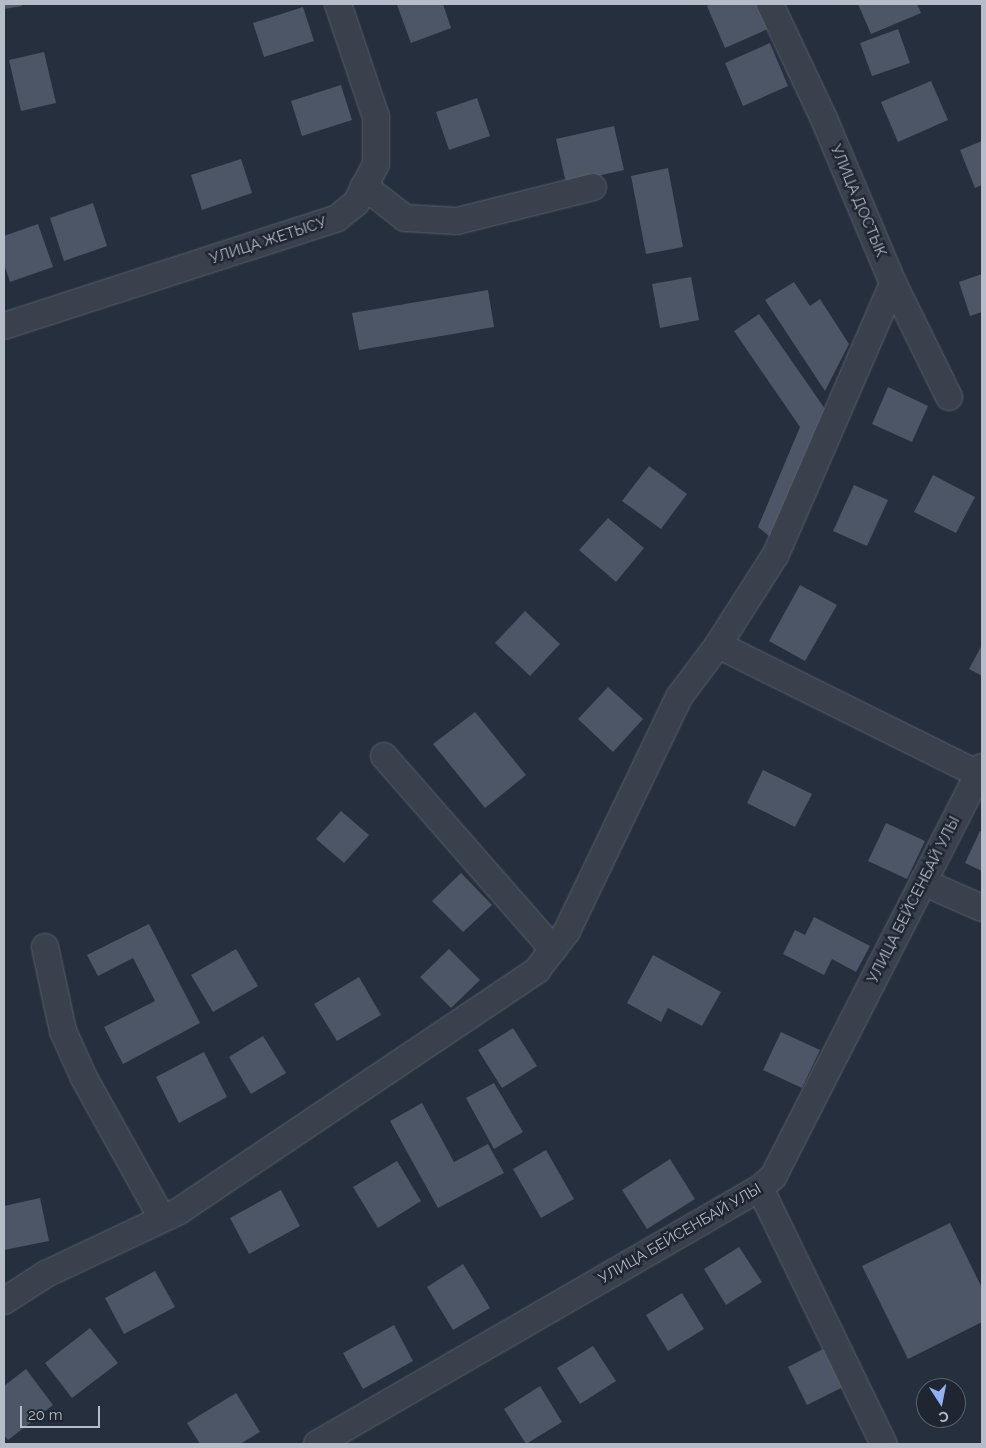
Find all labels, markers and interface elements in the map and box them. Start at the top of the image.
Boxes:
street label: УЛИЦА ДОСТЫК [826,142,890,260]
street label: УЛИЦА ЖЕТЫСУ [207,214,329,268]
street label: УЛИЦА БЕЙСЕНБАЙ УЛЫ [864,813,964,987]
street label: УЛИЦА БЕЙСЕНБАЙ УЛЫ [595,1180,765,1288]
north arrow [916,1378,966,1428]
scale bar [22,1396,102,1428]
text: 20 m [28,1406,63,1424]
text: С [937,1408,950,1426]

